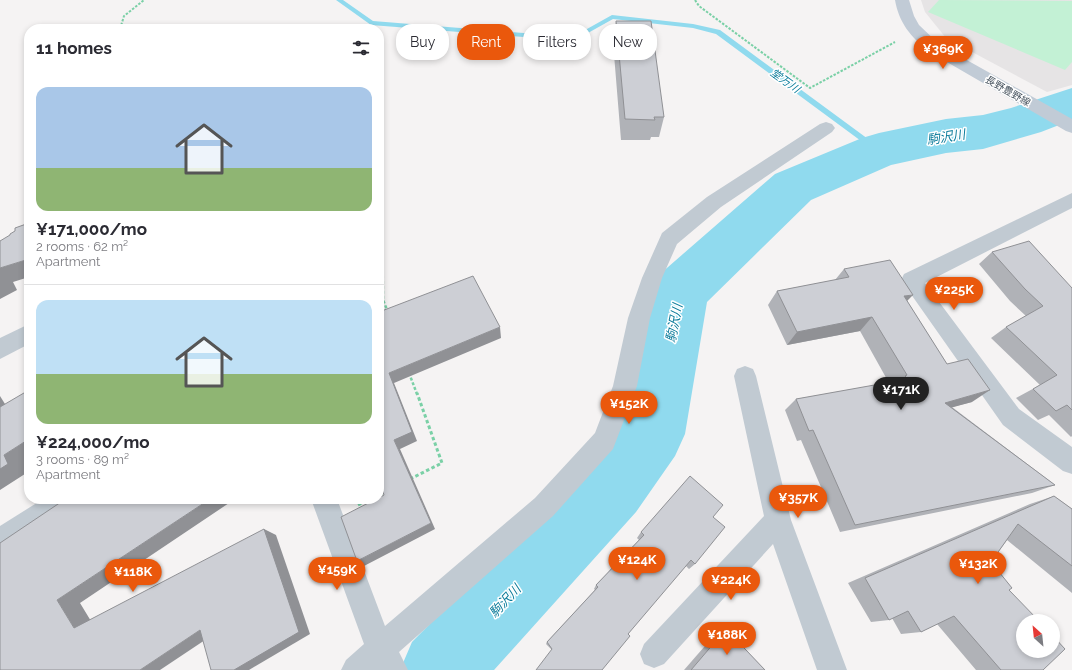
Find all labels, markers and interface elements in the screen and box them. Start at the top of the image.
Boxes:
chip: Buy [396,24,449,60]
chip: Rent [457,24,515,60]
chip: Filters [523,24,591,60]
chip: New [599,24,657,60]
pin: ¥369K [915,36,971,70]
icon: filters [350,37,372,59]
text: 11 homes [36,38,112,58]
text: ¥369K [923,41,963,56]
water label: 堂万川 [768,66,803,97]
street label: 長野豊野線 [984,74,1032,108]
icon: home [168,113,240,185]
water label: 駒沢川 [926,126,968,147]
text: ¥171,000/mo [36,219,147,239]
text: 2 rooms · 62 m² [36,239,128,254]
text: Apartment [36,254,100,269]
pin: ¥225K [926,277,982,311]
text: ¥225K [934,282,974,297]
water label: 駒沢川 [663,300,685,344]
icon: home [168,326,240,398]
pin: ¥171K [873,377,929,411]
text: ¥171K [882,382,920,397]
pin: ¥152K [601,391,657,425]
text: ¥152K [610,396,648,411]
text: ¥224,000/mo [36,432,150,452]
text: 3 rooms · 89 m² [36,452,129,467]
text: Apartment [36,467,100,482]
pin: ¥357K [770,485,826,519]
text: ¥357K [778,490,818,505]
pin: ¥124K [609,547,665,581]
pin: ¥132K [950,551,1006,585]
text: ¥124K [617,552,657,567]
text: ¥132K [959,556,997,571]
pin: ¥159K [309,557,365,591]
pin: ¥118K [105,559,161,593]
text: ¥159K [317,562,357,577]
text: ¥118K [114,564,152,579]
pin: ¥224K [703,567,759,601]
text: ¥224K [711,572,751,587]
water label: 駒沢川 [486,580,525,620]
north arrow [1016,614,1060,658]
map controls [1016,614,1060,658]
pin: ¥188K [699,622,755,656]
text: ¥188K [707,627,747,642]

